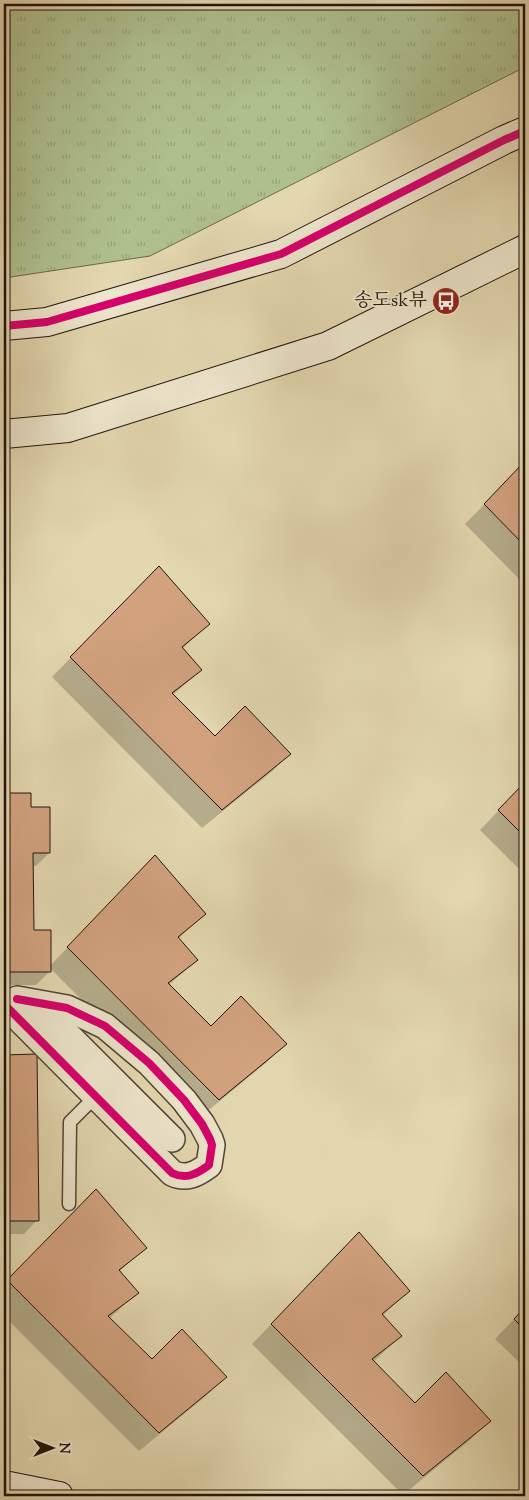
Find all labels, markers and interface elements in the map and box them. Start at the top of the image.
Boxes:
bus stop icon: 송도sk뷰 [431,286,461,316]
place label: 송도sk뷰 [354,288,427,315]
north arrow [28,1422,78,1472]
text: N [53,1442,73,1454]

